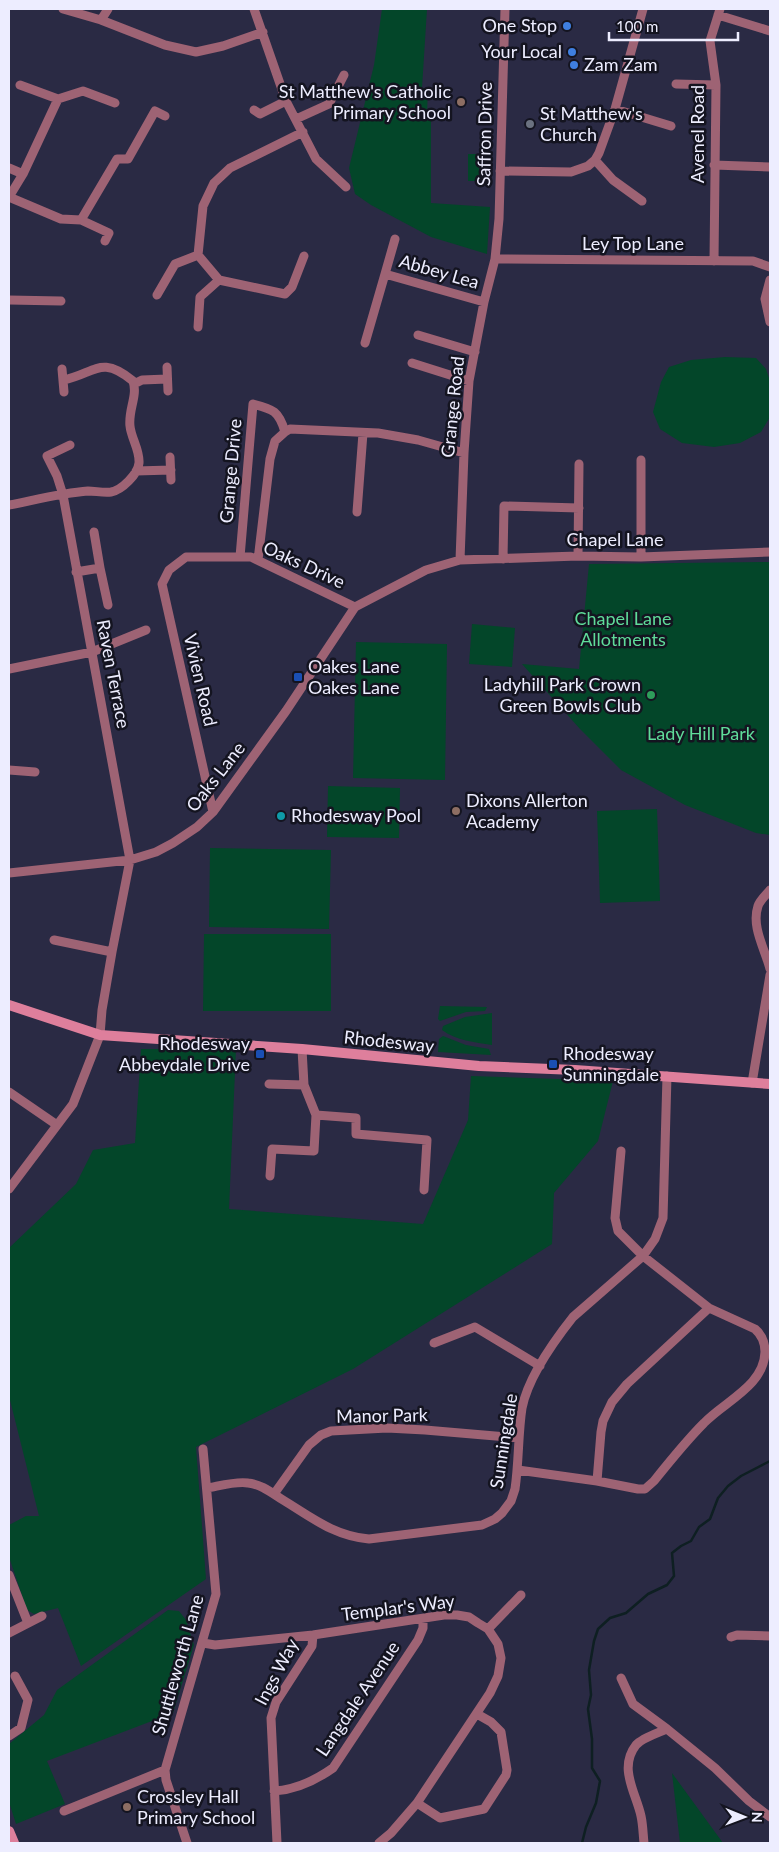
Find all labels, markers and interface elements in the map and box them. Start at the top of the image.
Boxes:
scale bar [609,10,738,42]
place label: One Stop [483,14,557,36]
text: 100 m [616,17,658,35]
marker: One Stop [561,20,573,32]
place label: Your Local [481,40,562,62]
marker: Your Local [566,46,578,58]
place label: Zam Zam [584,53,658,75]
marker: Zam Zam [568,59,580,71]
place label: St Matthew's Catholic Primary School [279,80,451,123]
street label: Saffron Drive [472,82,496,186]
street label: Avenel Road [686,85,708,183]
marker: St Matthew's Catholic Primary School [455,96,467,108]
place label: St Matthew's Church [540,102,643,145]
marker: St Matthew's Church [524,118,536,130]
street label: Ley Top Lane [582,232,684,254]
street label: Abbey Lea [397,249,482,293]
street label: Grange Road [436,355,468,459]
street label: Grange Drive [214,418,246,524]
street label: Chapel Lane [566,528,664,550]
street label: Oaks Drive [260,536,349,593]
park label: Chapel Lane Allotments [574,607,672,650]
street label: Raven Terrace [93,618,135,730]
street label: Vivien Road [180,631,222,728]
place label: Oakes Lane Oakes Lane [308,655,399,698]
marker: Oakes Lane Oakes Lane [292,671,304,683]
place label: Ladyhill Park Crown Green Bowls Club [484,673,641,716]
marker: Ladyhill Park Crown Green Bowls Club [645,689,657,701]
park label: Lady Hill Park [647,722,756,744]
street label: Oaks Lane [181,737,249,816]
place label: Dixons Allerton Academy [466,789,588,832]
place label: Rhodesway Pool [291,804,421,826]
marker: Dixons Allerton Academy [450,805,462,817]
marker: Rhodesway Pool [275,810,287,822]
street label: Rhodesway [343,1025,436,1057]
place label: Rhodesway Abbeydale Drive [119,1032,251,1075]
place label: Rhodesway Sunningdale [563,1042,659,1085]
marker: Rhodesway Abbeydale Drive [254,1048,266,1060]
marker: Rhodesway Sunningdale [547,1058,559,1070]
street label: Sunningdale [485,1392,521,1490]
street label: Manor Park [336,1403,429,1427]
street label: Templar's Way [340,1589,456,1625]
street label: Shuttleworth Lane [146,1592,208,1738]
street label: Ings Way [249,1634,303,1709]
street label: Langdale Avenue [311,1637,404,1760]
place label: Crossley Hall Primary School [137,1785,255,1828]
north arrow [719,1792,769,1842]
marker: Crossley Hall Primary School [121,1801,133,1813]
text: N [749,1812,766,1823]

